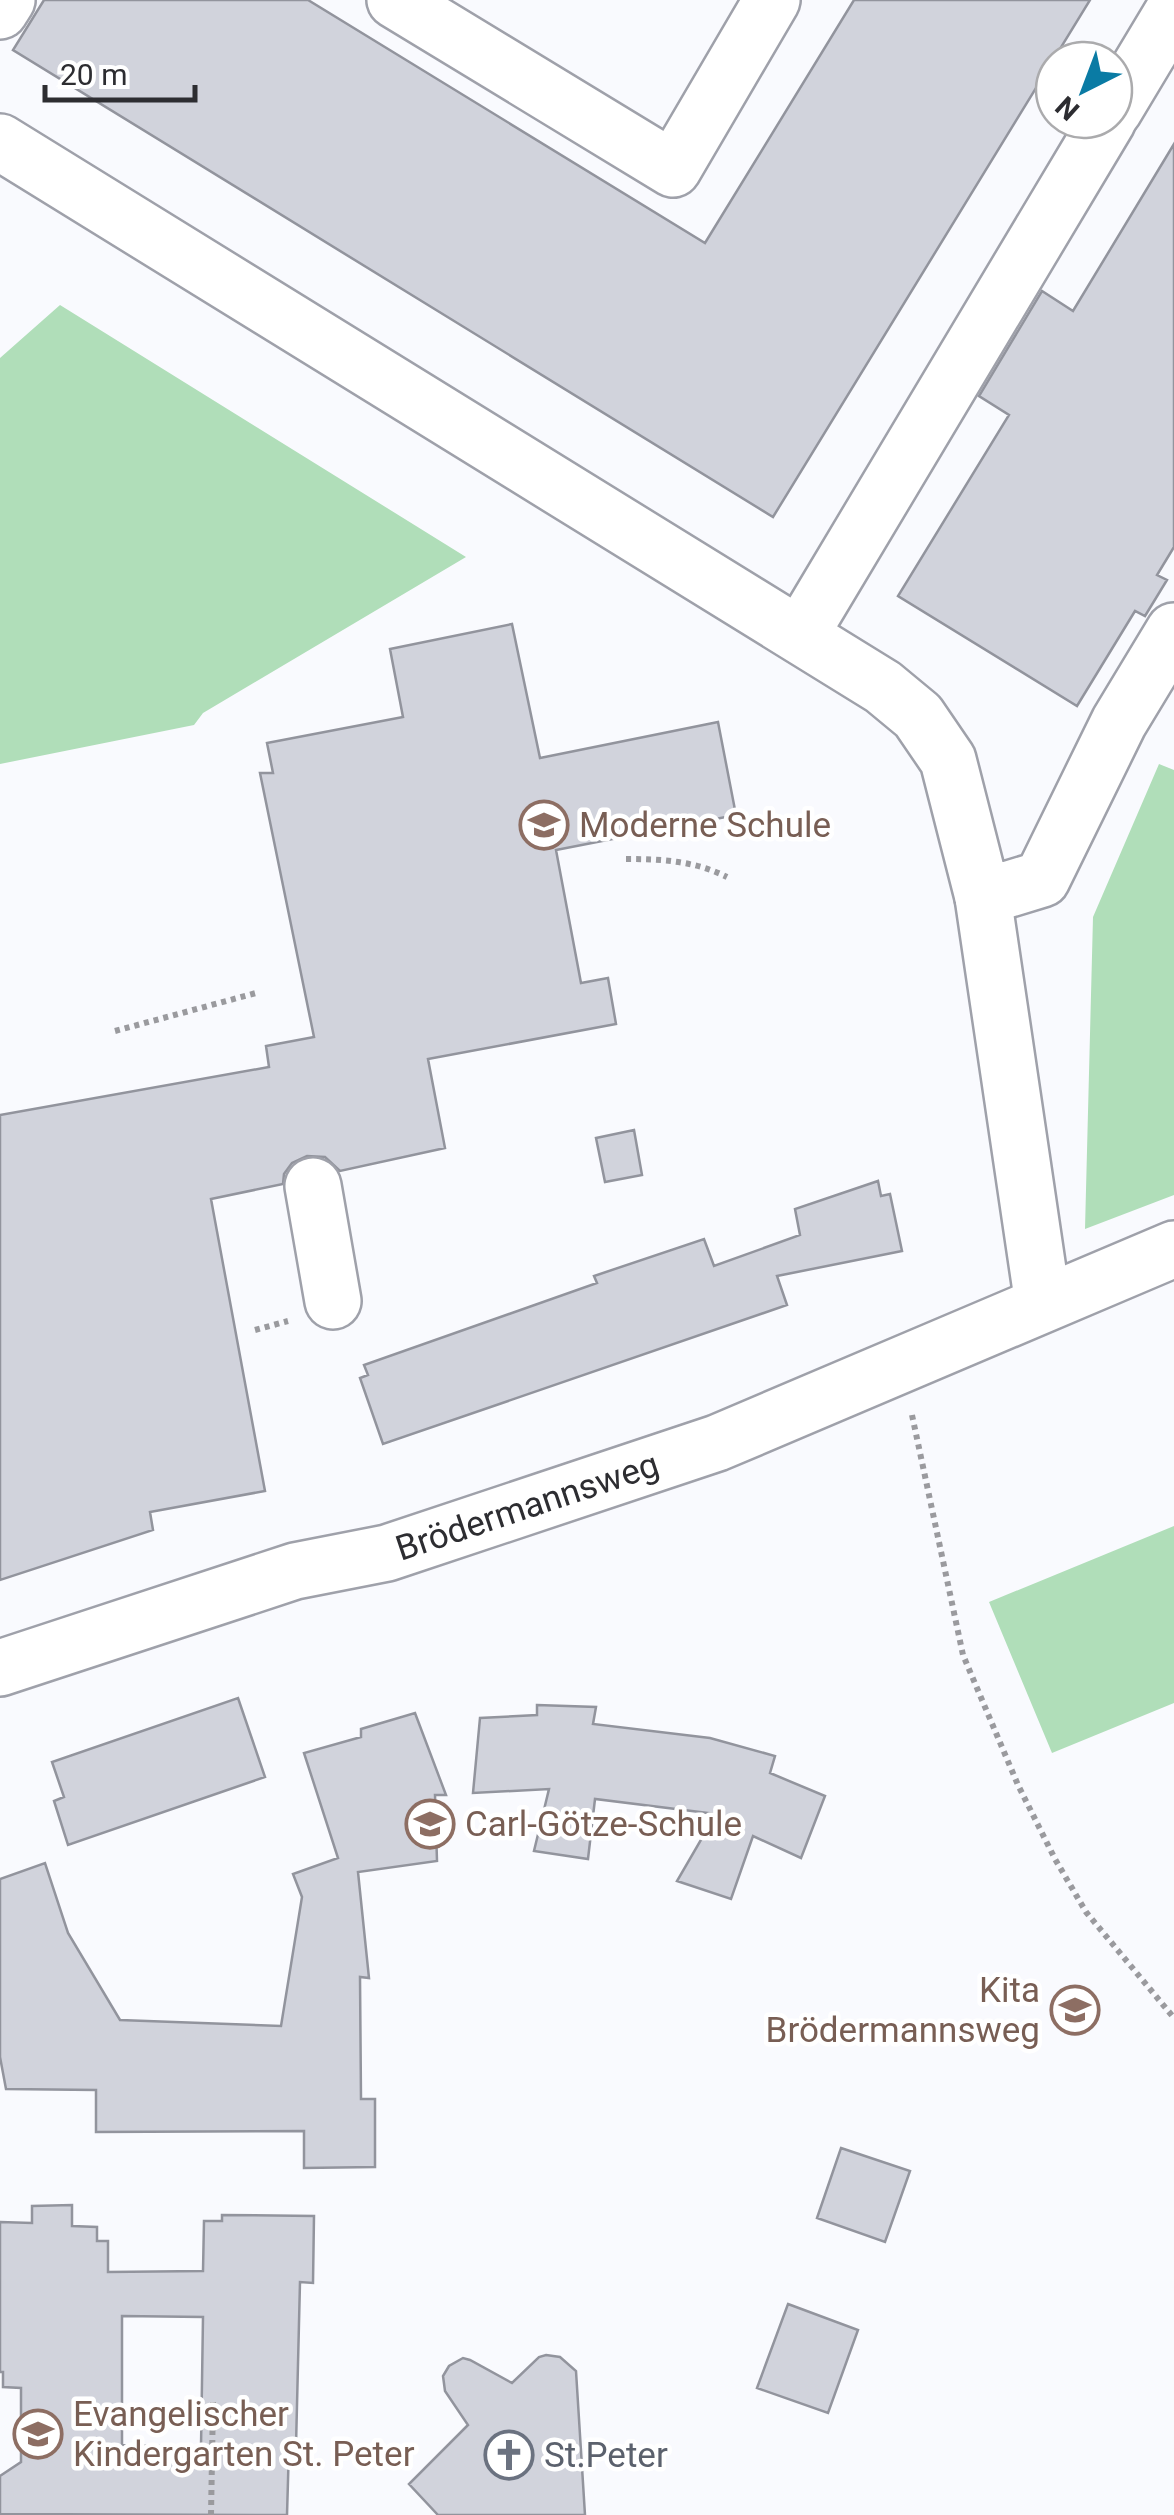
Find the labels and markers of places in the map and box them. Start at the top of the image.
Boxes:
school or university icon: Moderne Schule [518,799,570,851]
place label: Moderne Schule [579,805,831,846]
school or university icon: Carl-Götze-Schule [404,1798,456,1850]
place label: Carl-Götze-Schule [465,1804,742,1845]
place label: Kita Brödermannsweg [766,1970,1040,2051]
school or university icon: Kita Brödermannsweg [1049,1984,1101,2036]
place label: Evangelischer Kindergarten St. Peter [73,2394,415,2475]
school or university icon: Evangelischer Kindergarten St. Peter [12,2408,64,2460]
church icon: St.Peter [483,2429,535,2481]
place label: St.Peter [544,2435,668,2476]

